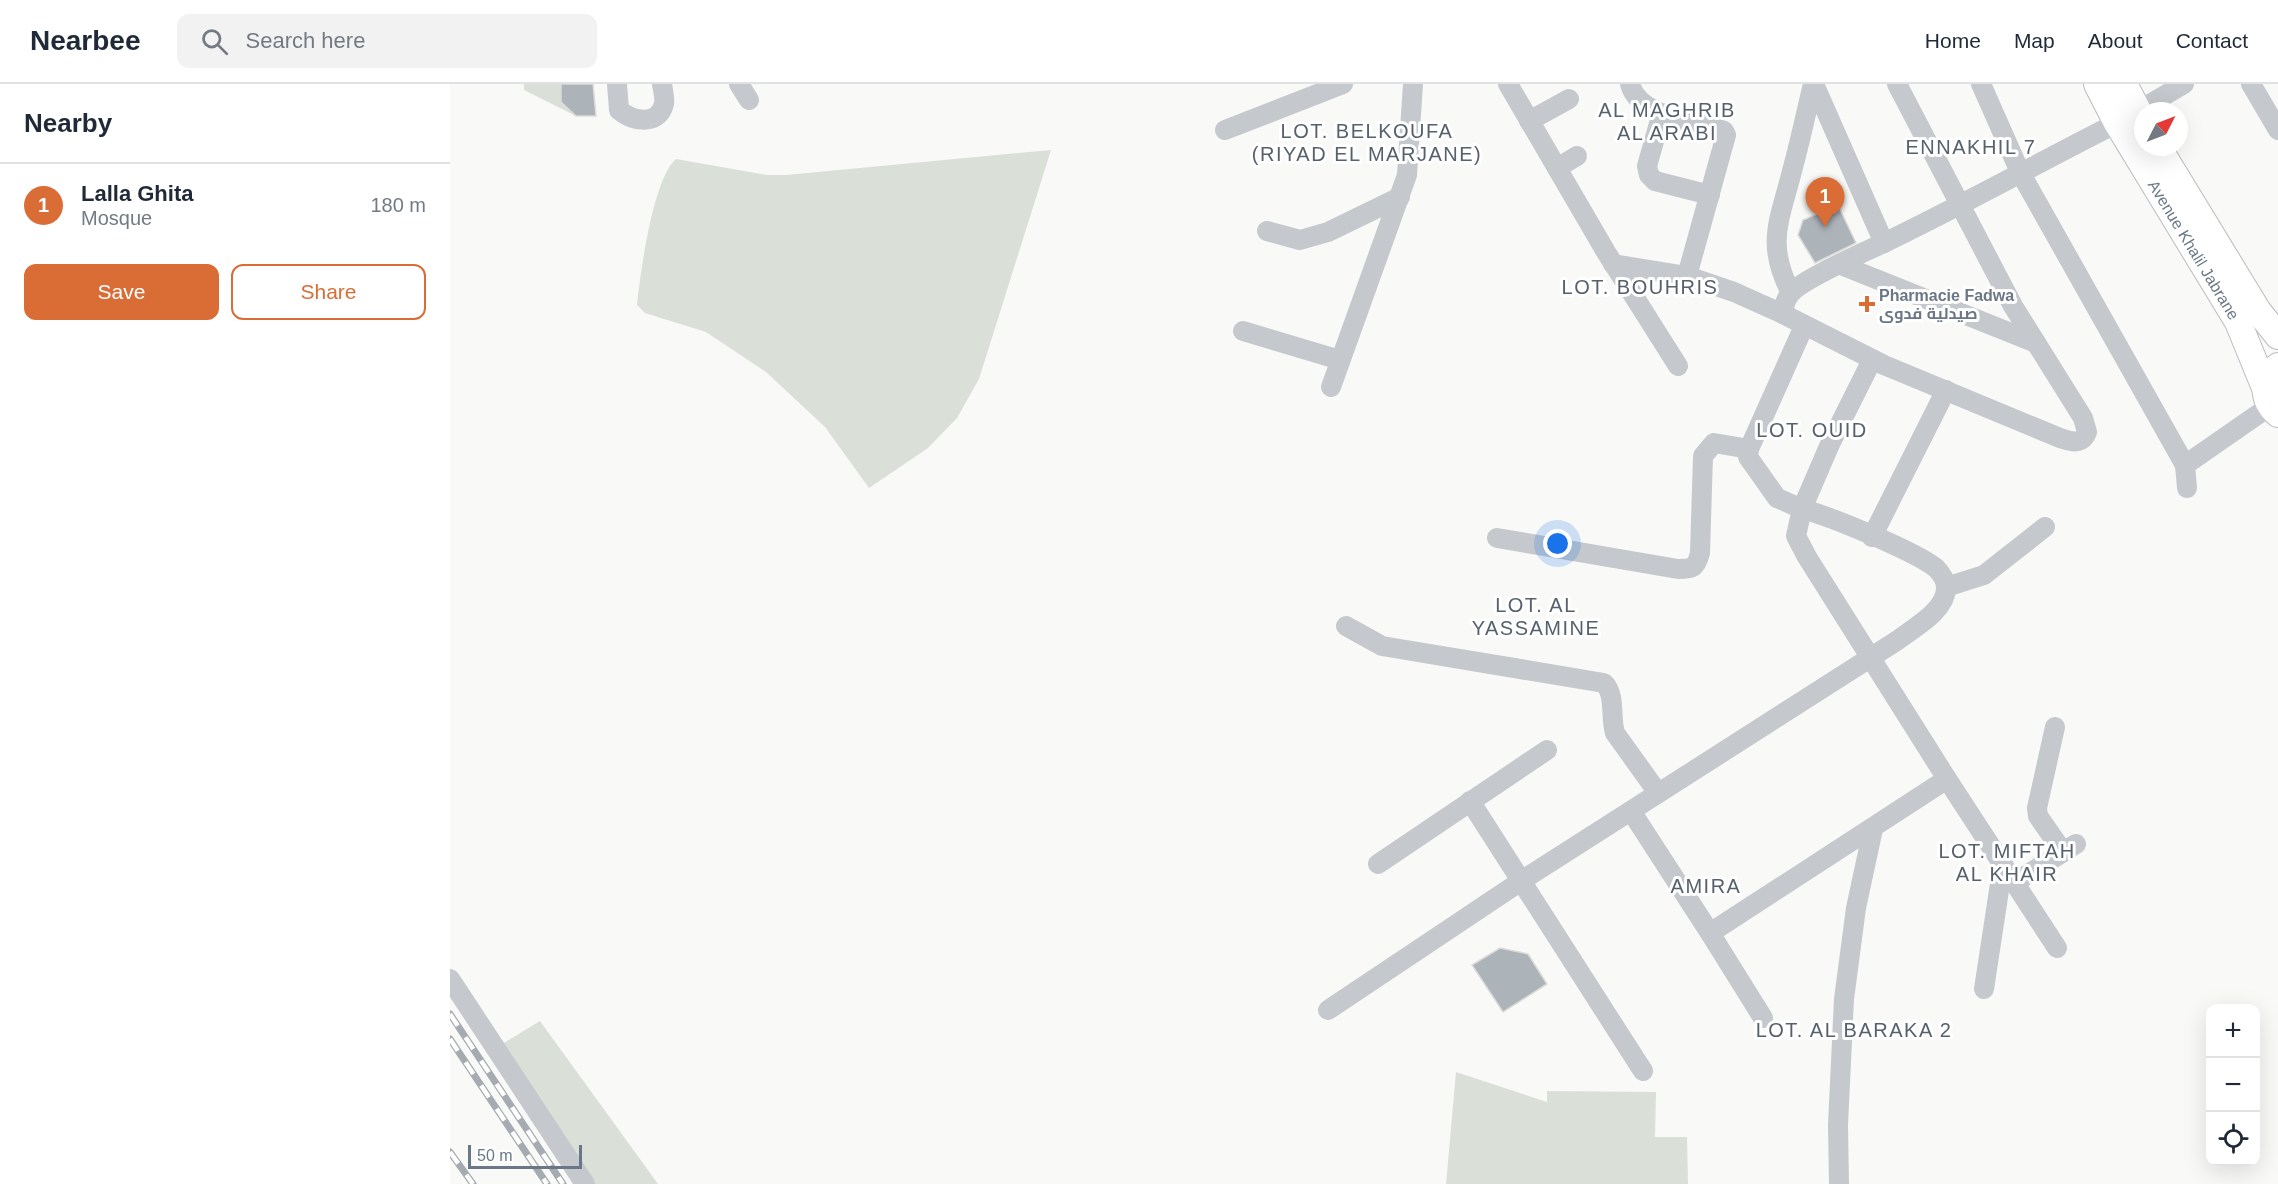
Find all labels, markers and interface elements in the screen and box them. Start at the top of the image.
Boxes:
search box [177,14,597,68]
text: Nearbee [30,25,141,56]
icon: search [198,25,231,58]
text: Search here [246,28,365,53]
text: Home [1925,29,1981,52]
text: Map [2014,29,2055,52]
text: About [2088,29,2143,52]
text: Contact [2176,29,2248,52]
district label: AL MAGHRIB AL ARABI [1598,99,1736,144]
north arrow [2134,102,2188,156]
text: Nearby [24,108,112,138]
district label: LOT. BELKOUFA (RIYAD EL MARJANE) [1252,120,1482,165]
district label: ENNAKHIL 7 [1906,136,2036,158]
street label: Avenue Khalil Jabrane [2145,177,2243,322]
pin: 1 [1806,178,1844,227]
text: Lalla Ghita [81,181,193,206]
text: 1 [38,194,49,216]
text: 180 m [370,194,426,216]
text: Mosque [81,207,152,229]
button: Save [24,264,219,320]
button: Share [231,264,426,320]
district label: LOT. BOUHRIS [1562,276,1718,298]
place label: Pharmacie Fadwa صيدلية فدوى [1879,287,2014,323]
marker: Pharmacie Fadwa صيدلية فدوى [1860,297,1874,311]
district label: LOT. OUID [1756,419,1868,441]
your location [1543,529,1572,558]
district label: LOT. AL YASSAMINE [1472,594,1600,639]
district label: LOT. MIFTAH AL KHAIR [1938,840,2076,885]
district label: AMIRA [1671,875,1741,897]
map controls [2206,1004,2260,1166]
button: + [2206,1004,2260,1058]
district label: LOT. AL BARAKA 2 [1756,1019,1952,1041]
button: − [2206,1058,2260,1112]
button: locate [2206,1112,2260,1166]
scale bar [468,1142,582,1170]
text: 50 m [477,1147,513,1164]

